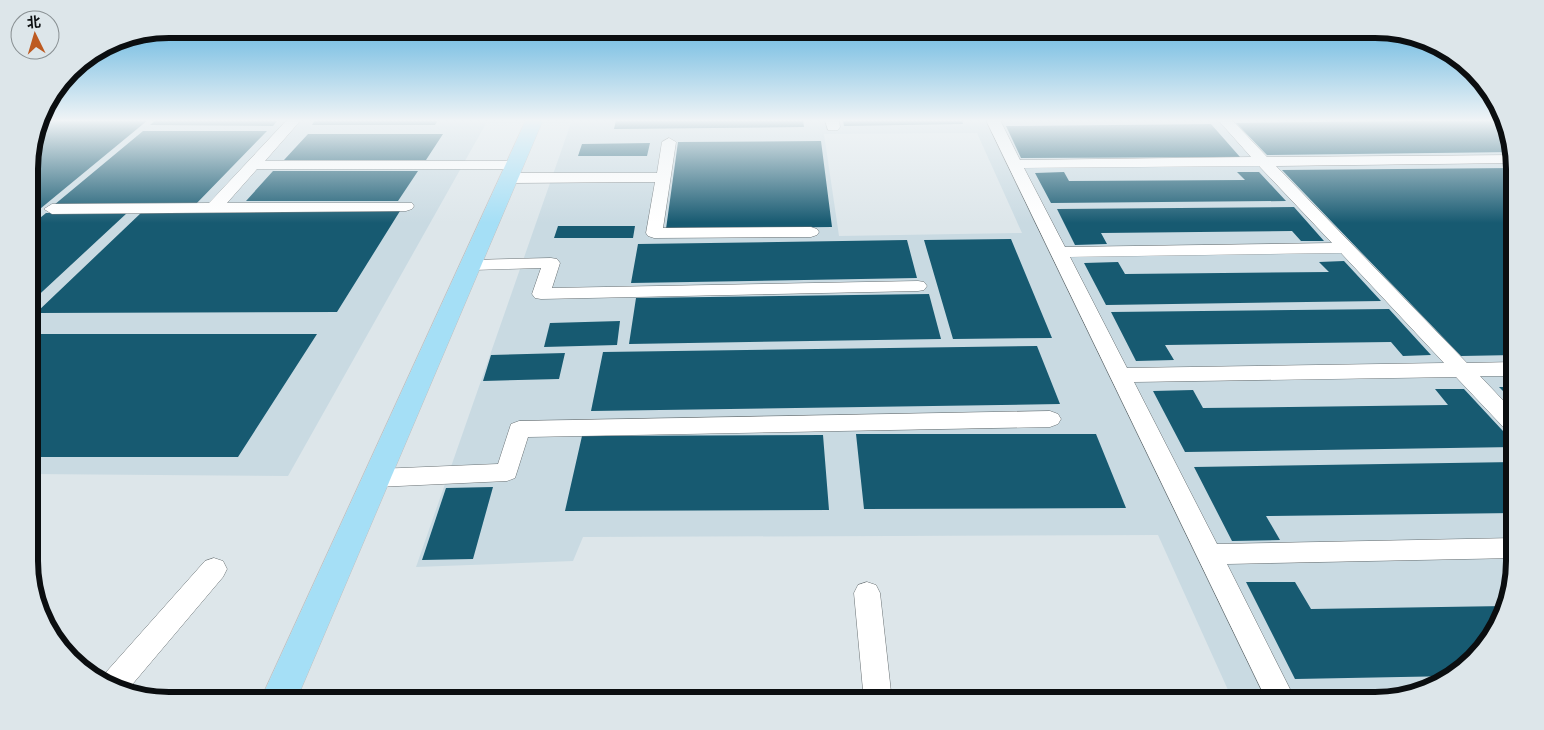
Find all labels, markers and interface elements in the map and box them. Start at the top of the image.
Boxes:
north arrow [10,10,60,60]
text: 北 [26,11,42,32]

